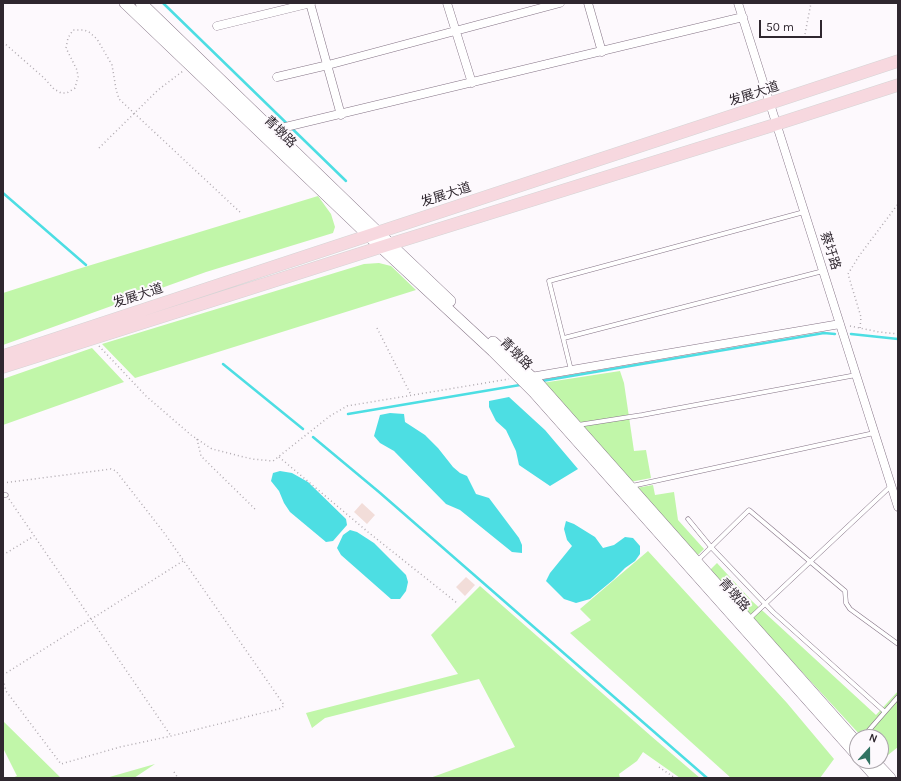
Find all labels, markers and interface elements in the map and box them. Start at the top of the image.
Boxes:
scale bar [761,12,824,38]
text: 50 m [766,20,794,34]
street label: 发展大道 [727,79,781,109]
street label: 青墩路 [261,113,299,151]
street label: 发展大道 [419,180,473,210]
street label: 蔡圩路 [817,230,843,272]
street label: 发展大道 [111,281,165,311]
street label: 青墩路 [497,335,535,373]
street label: 青墩路 [715,575,753,615]
north arrow [849,729,889,769]
text: N [867,731,879,746]

